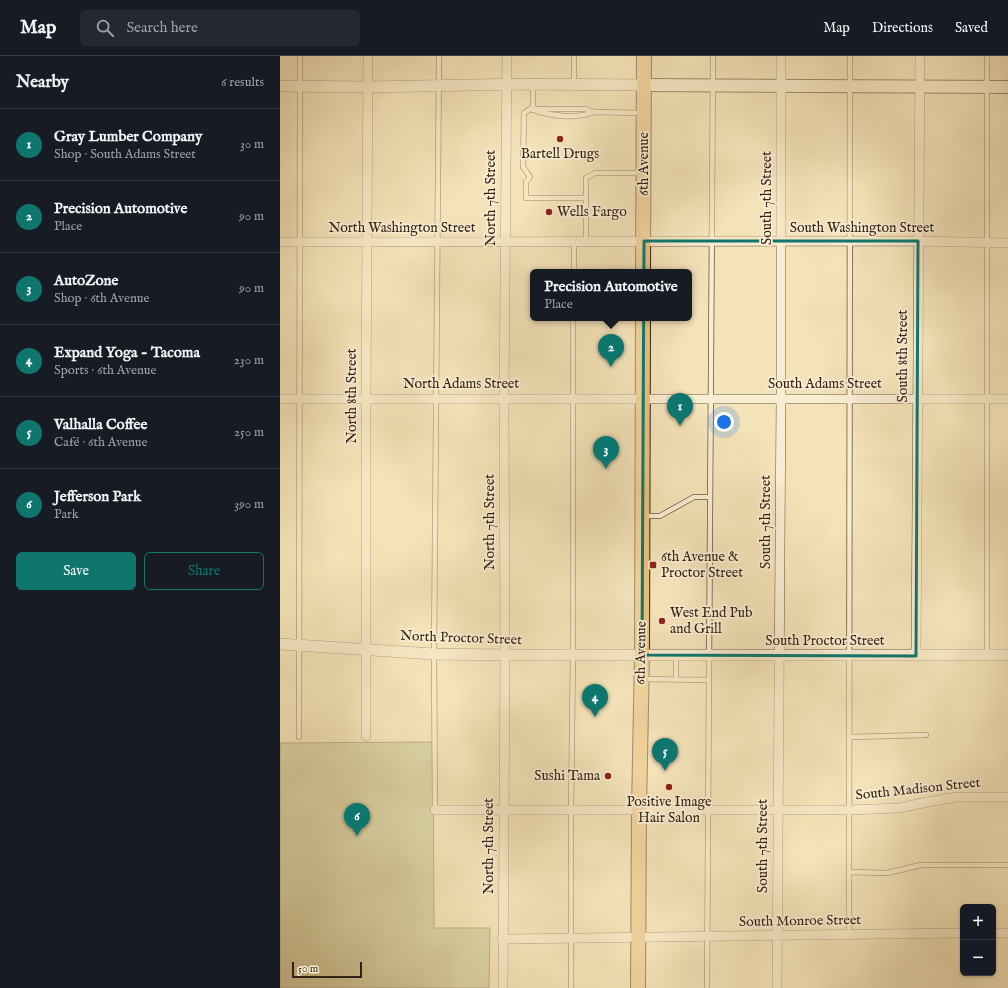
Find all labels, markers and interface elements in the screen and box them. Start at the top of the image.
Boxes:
search box [80,10,360,46]
text: Map [20,16,56,40]
icon: search [94,17,116,39]
text: Search here [126,18,198,37]
text: Map [823,19,850,37]
text: Directions [872,19,933,37]
text: Saved [955,19,988,37]
text: Nearby [16,72,69,93]
text: 6 results [221,74,264,91]
text: Gray Lumber Company [54,127,202,146]
street label: 6th Avenue [635,131,653,196]
marker: Bartell Drugs [555,134,565,144]
text: 1 [27,136,31,153]
text: 30 m [240,136,264,153]
place label: Bartell Drugs [521,145,599,163]
text: Shop · South Adams Street [54,146,196,163]
street label: North 7th Street [482,150,500,246]
street label: South 7th Street [758,151,776,245]
text: Precision Automotive [54,199,187,218]
place label: Wells Fargo [557,203,627,221]
marker: Wells Fargo [544,207,554,217]
text: 2 [26,208,32,225]
text: 90 m [239,208,264,225]
text: Place [54,218,82,235]
street label: North Washington Street [329,219,476,237]
street label: South Washington Street [790,219,934,237]
popup [530,269,692,321]
text: AutoZone [54,271,118,290]
text: Precision Automotive [544,277,678,296]
text: 3 [27,280,31,297]
text: 90 m [239,280,264,297]
text: Shop · 6th Avenue [54,290,150,307]
text: Place [544,296,573,313]
street label: South 8th Street [894,309,912,402]
pin: 2 [598,334,624,367]
text: Expand Yoga - Tacoma [54,343,200,362]
street label: North 8th Street [343,348,361,444]
text: 4 [26,352,32,369]
text: 230 m [234,352,264,369]
text: Sports · 6th Avenue [54,362,156,379]
street label: North Adams Street [403,375,519,393]
street label: South Adams Street [768,375,882,393]
pin: 1 [667,393,693,426]
your location [714,412,734,432]
text: Valhalla Coffee [54,415,147,434]
text: 5 [27,424,31,441]
text: 250 m [234,424,264,441]
text: Café · 6th Avenue [54,434,148,451]
pin: 3 [593,436,619,469]
street label: North 7th Street [481,474,499,570]
street label: South 7th Street [757,475,775,569]
text: Jefferson Park [54,487,141,506]
text: 6 [26,496,32,513]
text: 390 m [234,496,264,513]
text: Park [54,506,79,523]
place label: 6th Avenue & Proctor Street [661,548,743,582]
button: Save [16,552,136,590]
button: Share [144,552,264,590]
marker: 6th Avenue & Proctor Street [648,560,658,570]
place label: West End Pub and Grill [670,604,752,638]
marker: West End Pub and Grill [657,616,667,626]
street label: 6th Avenue [631,620,651,685]
street label: North Proctor Street [400,627,522,649]
street label: South Proctor Street [765,632,885,650]
pin: 4 [582,684,608,717]
pin: 5 [652,738,678,771]
place label: Sushi Tama [534,767,601,785]
marker: Sushi Tama [603,771,613,781]
street label: South Madison Street [855,773,981,805]
marker: Positive Image Hair Salon [664,782,674,792]
place label: Positive Image Hair Salon [627,793,712,827]
street label: North 7th Street [480,798,498,894]
street label: South 7th Street [754,799,772,893]
pin: 6 [344,803,370,836]
map controls [960,904,996,976]
button: + [960,904,996,940]
street label: South Monroe Street [739,911,861,931]
button: − [960,940,996,976]
scale bar [292,960,362,979]
text: 50 m [298,962,318,976]

